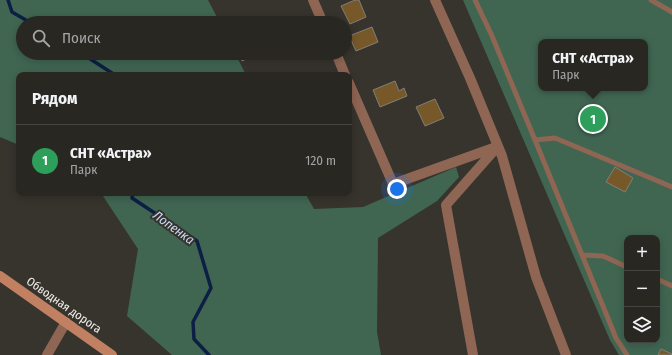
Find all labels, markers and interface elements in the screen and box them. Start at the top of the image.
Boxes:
search box [16,16,352,60]
icon: search [30,27,52,49]
text: Поиск [62,29,100,47]
popup [538,39,648,91]
text: СНТ «Астра» [552,49,634,67]
text: Парк [552,67,579,82]
text: Рядом [32,88,77,109]
pin: 1 [580,104,606,134]
text: СНТ «Астра» [70,144,152,162]
text: 1 [42,153,48,168]
text: 120 m [305,153,336,168]
text: Парк [70,162,97,177]
your location [387,179,407,199]
water label: Лопенка [149,207,197,248]
map controls [624,235,660,343]
button: + [624,235,660,271]
button: − [624,271,660,307]
street label: Обводная дорога [24,274,104,336]
button: layers [624,307,660,343]

